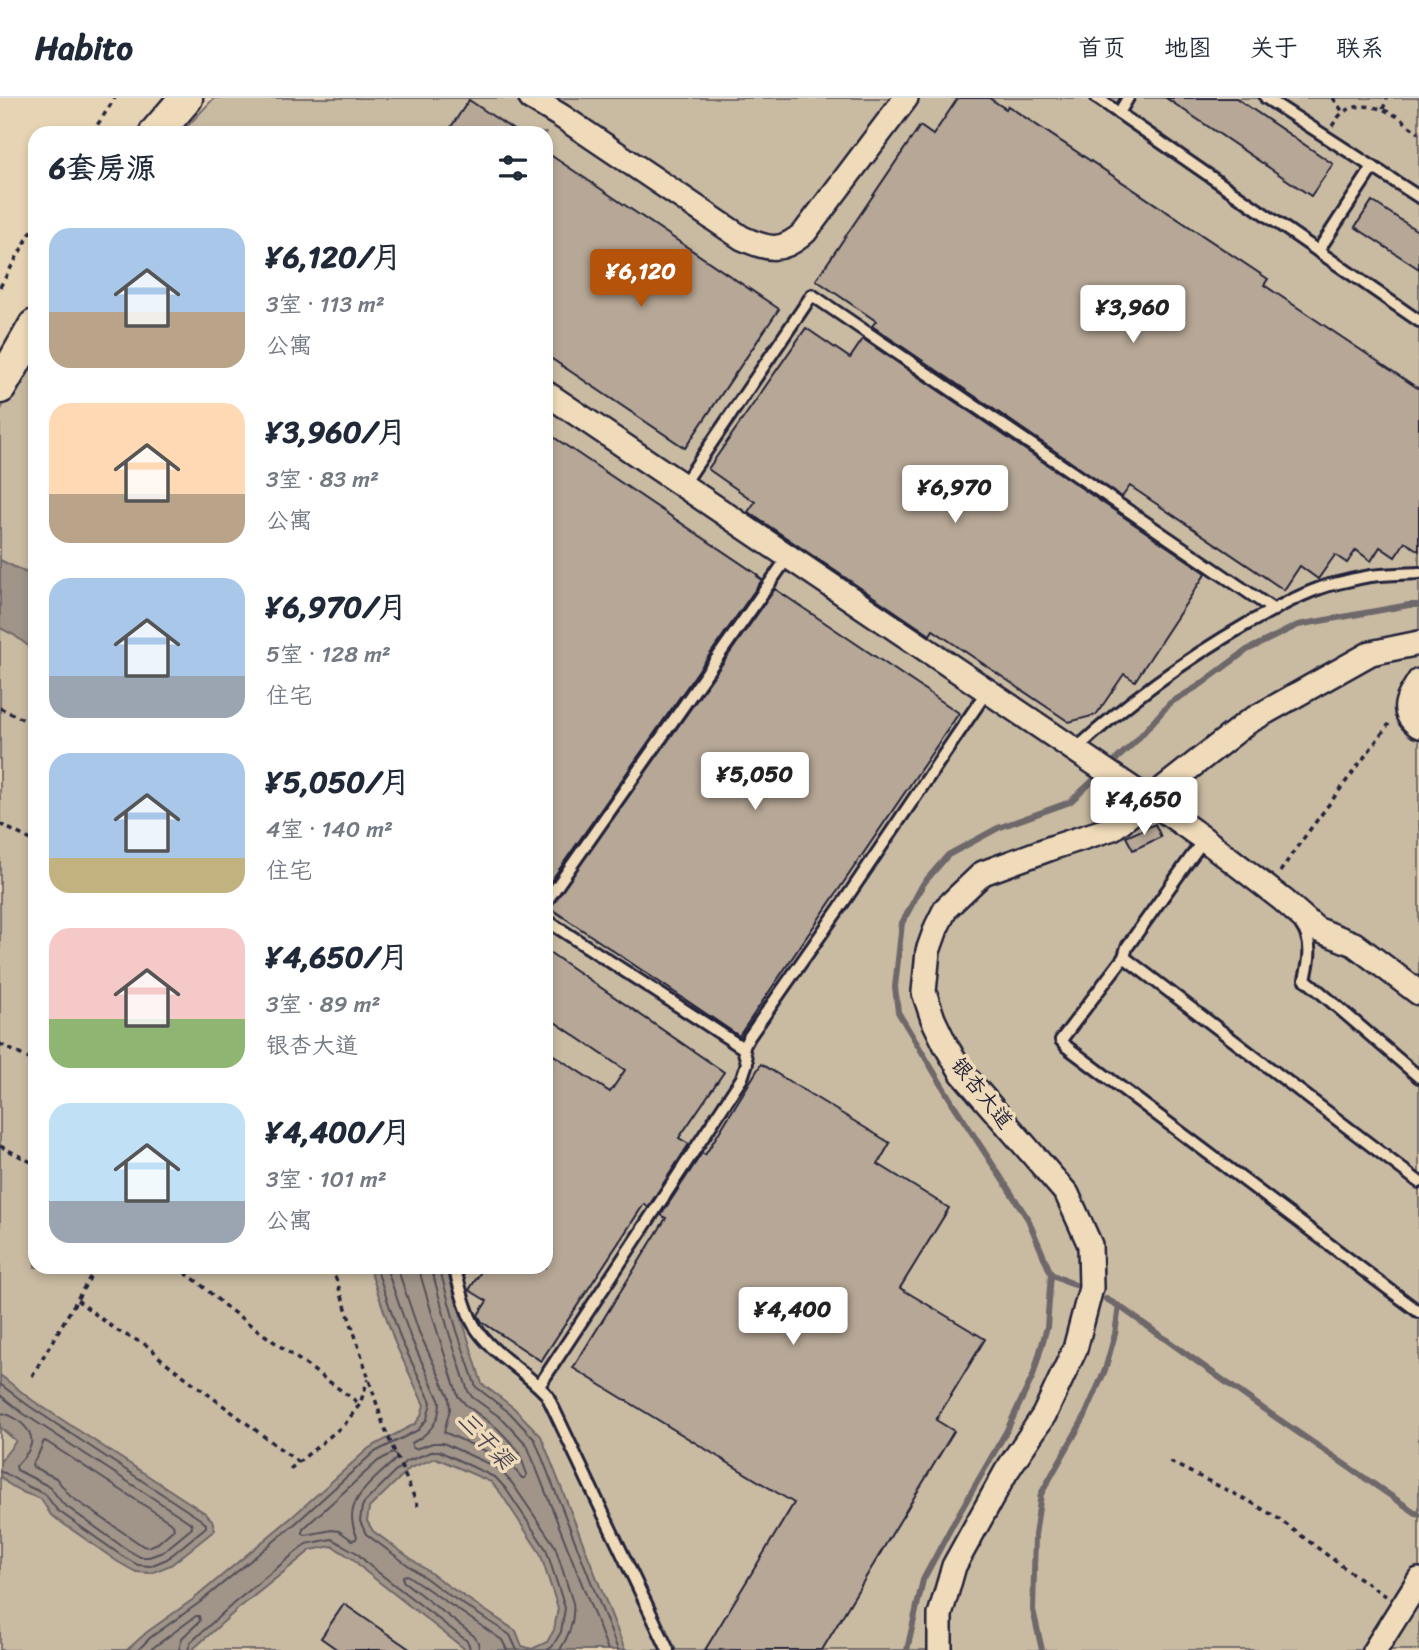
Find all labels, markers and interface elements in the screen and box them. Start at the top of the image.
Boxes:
text: Habito [35,19,133,77]
text: 首页 [1078,27,1126,69]
text: 地图 [1164,27,1212,69]
text: 关于 [1250,27,1298,69]
text: 联系 [1336,27,1384,69]
text: 6套房源 [49,141,156,195]
icon: filters [494,149,532,187]
text: ¥6,120/月 [266,230,402,284]
pin: ¥6,120 [584,250,698,309]
text: ¥6,120 [606,251,676,292]
icon: home [105,256,189,340]
text: 3室 · 113 m² [266,284,385,325]
pin: ¥3,960 [1076,286,1190,345]
text: ¥3,960 [1096,287,1170,328]
text: 公寓 [266,325,312,366]
text: ¥3,960/月 [266,405,407,459]
icon: home [105,431,189,515]
text: 3室 · 83 m² [266,459,379,500]
pin: ¥6,970 [898,466,1012,525]
text: ¥6,970 [918,467,992,508]
text: 公寓 [266,500,312,541]
text: ¥6,970/月 [266,580,407,634]
icon: home [105,606,189,690]
text: 5室 · 128 m² [266,634,391,675]
text: 住宅 [266,675,312,716]
pin: ¥5,050 [698,752,812,812]
text: ¥5,050 [717,754,793,795]
text: ¥5,050/月 [266,755,410,809]
pin: ¥4,650 [1087,778,1201,837]
text: ¥4,650 [1107,779,1181,820]
icon: home [105,781,189,865]
text: 4室 · 140 m² [266,809,393,850]
text: 住宅 [266,850,312,891]
text: ¥4,650/月 [266,930,409,984]
icon: home [105,956,189,1040]
text: 3室 · 89 m² [266,984,380,1025]
text: 银杏大道 [266,1025,358,1066]
street label: 银杏大道 [941,1048,1023,1138]
text: ¥4,400/月 [266,1105,411,1159]
icon: home [105,1131,189,1215]
text: 3室 · 101 m² [266,1159,387,1200]
text: 公寓 [266,1200,312,1241]
pin: ¥4,400 [736,1288,850,1347]
text: ¥4,400 [755,1289,831,1330]
water label: 三干渠 [447,1401,526,1481]

